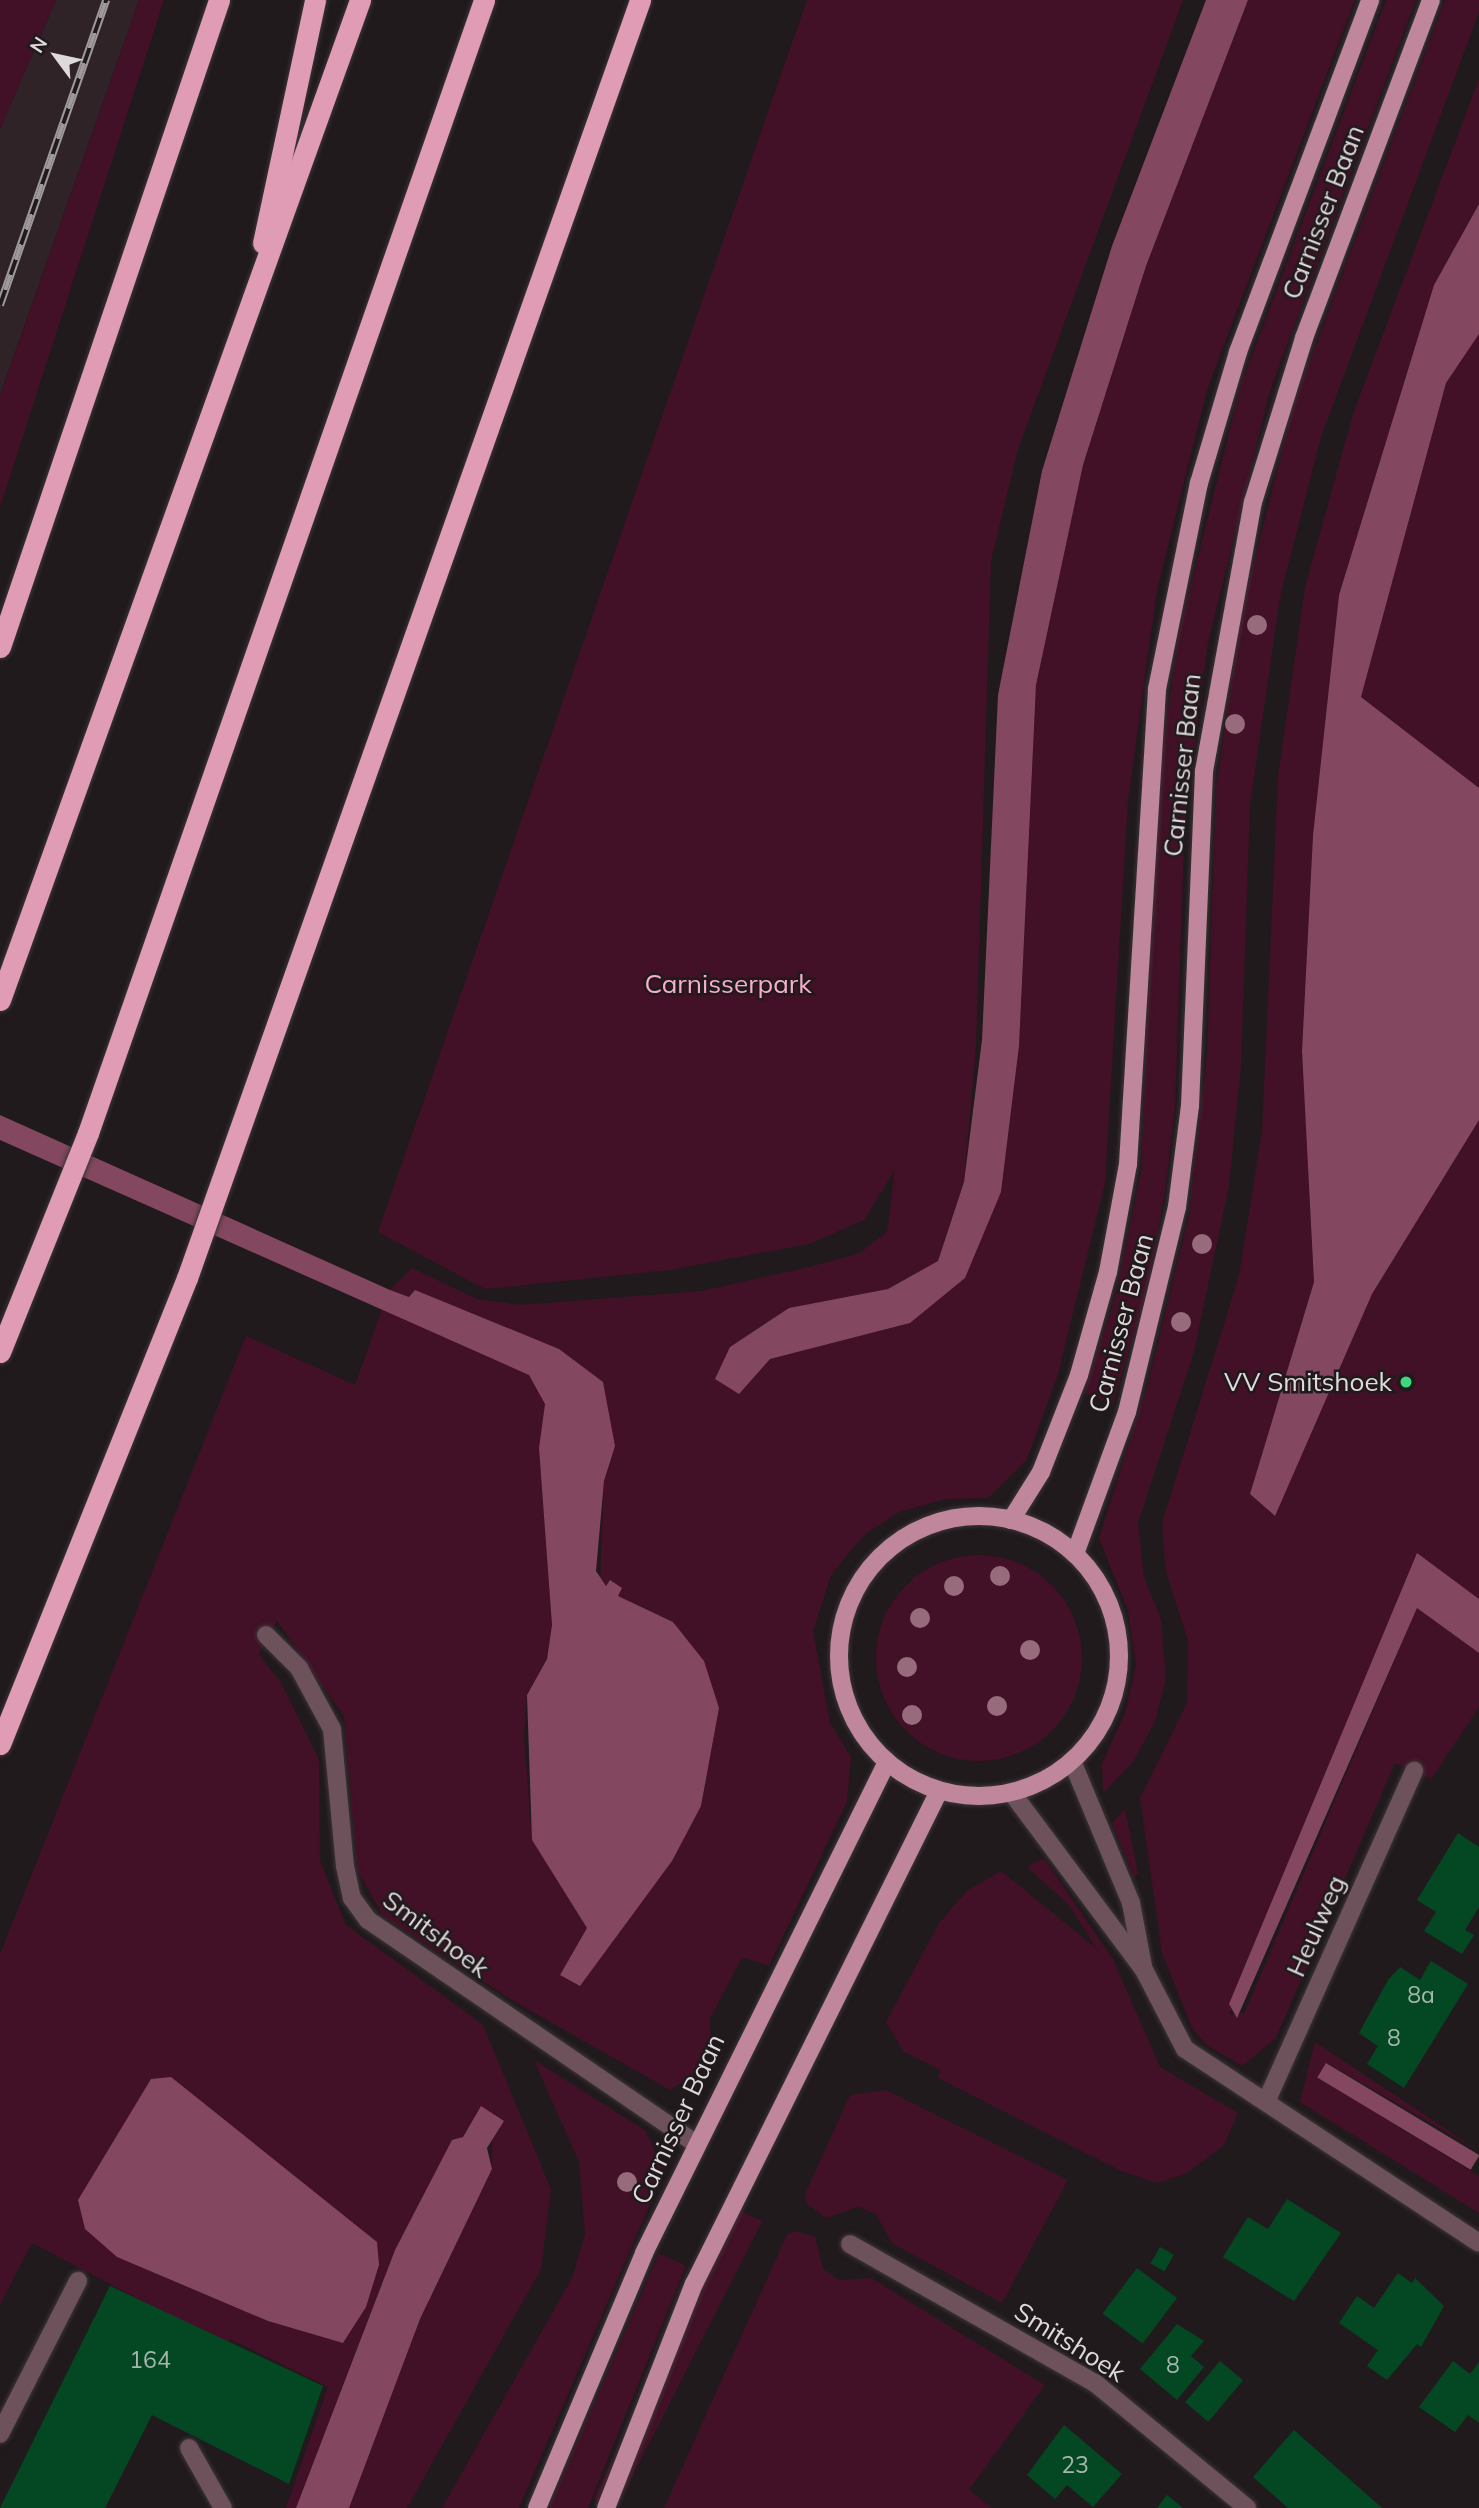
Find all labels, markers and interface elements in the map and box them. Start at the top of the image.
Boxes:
north arrow [21,21,91,91]
text: N [24,32,52,57]
street label: Carnisser Baan [1275,120,1371,304]
street label: Carnisser Baan [1157,672,1207,858]
park label: Carnisserpark [644,968,812,1000]
street label: Carnisser Baan [1082,1230,1160,1416]
place label: VV Smitshoek [1224,1366,1392,1398]
marker: VV Smitshoek [1398,1374,1414,1390]
street label: Heulweg [1280,1871,1352,1981]
street label: Smitshoek [377,1884,495,1984]
house number: 8a [1407,1981,1435,2009]
house number: 8 [1387,2024,1401,2052]
street label: Carnisser Baan [625,2029,731,2209]
street label: Smitshoek [1009,2296,1131,2388]
house number: 164 [129,2346,171,2374]
house number: 8 [1166,2351,1180,2379]
house number: 23 [1061,2451,1089,2479]

